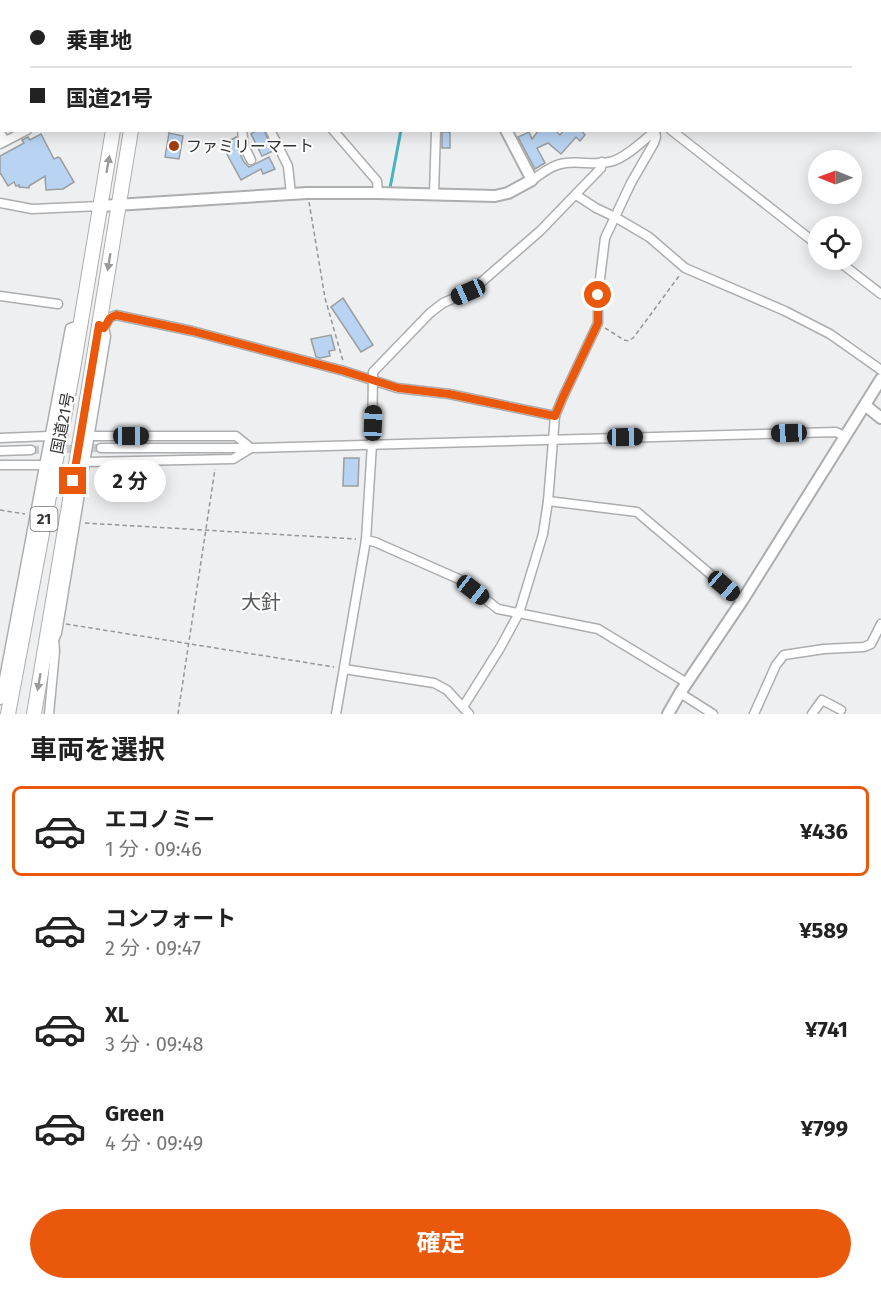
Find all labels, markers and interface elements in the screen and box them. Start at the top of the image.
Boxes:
text: 乗車地 [66,27,132,54]
text: 国道21号 [66,85,153,112]
place label: ファミリーマート [186,137,314,156]
marker: ファミリーマート [167,139,181,153]
north arrow [808,150,862,204]
map controls [808,150,862,270]
one-way arrow [103,154,112,173]
button: locate [808,216,862,270]
one-way arrow [104,252,113,271]
car [448,276,488,308]
route start [584,281,611,308]
street label: 国道21号 [47,391,78,456]
car [363,405,383,441]
car [771,423,807,443]
car [113,427,149,445]
car [607,428,643,446]
callout: 2 分 [94,460,166,502]
route end [59,467,86,494]
text: 2 分 [112,469,148,493]
road number: 21 [30,507,57,531]
car [705,567,743,605]
car [453,572,493,608]
district label: 大針 [241,590,281,614]
one-way arrow [34,673,43,692]
text: 車両を選択 [30,734,165,766]
icon: car [33,804,87,858]
text: エコノミー [105,806,215,833]
text: ¥436 [800,818,848,845]
text: 1 分 · 09:46 [105,837,202,861]
icon: car [33,903,87,957]
text: コンフォート [105,905,236,932]
text: ¥589 [799,917,848,944]
text: 2 分 · 09:47 [105,936,201,960]
text: XL [105,1001,129,1028]
icon: car [33,1002,87,1056]
text: ¥741 [805,1016,848,1043]
text: 3 分 · 09:48 [105,1032,204,1056]
text: Green [105,1100,164,1127]
icon: car [33,1101,87,1155]
text: ¥799 [801,1115,848,1142]
text: 4 分 · 09:49 [105,1131,203,1155]
button: 確定 [30,1209,851,1278]

